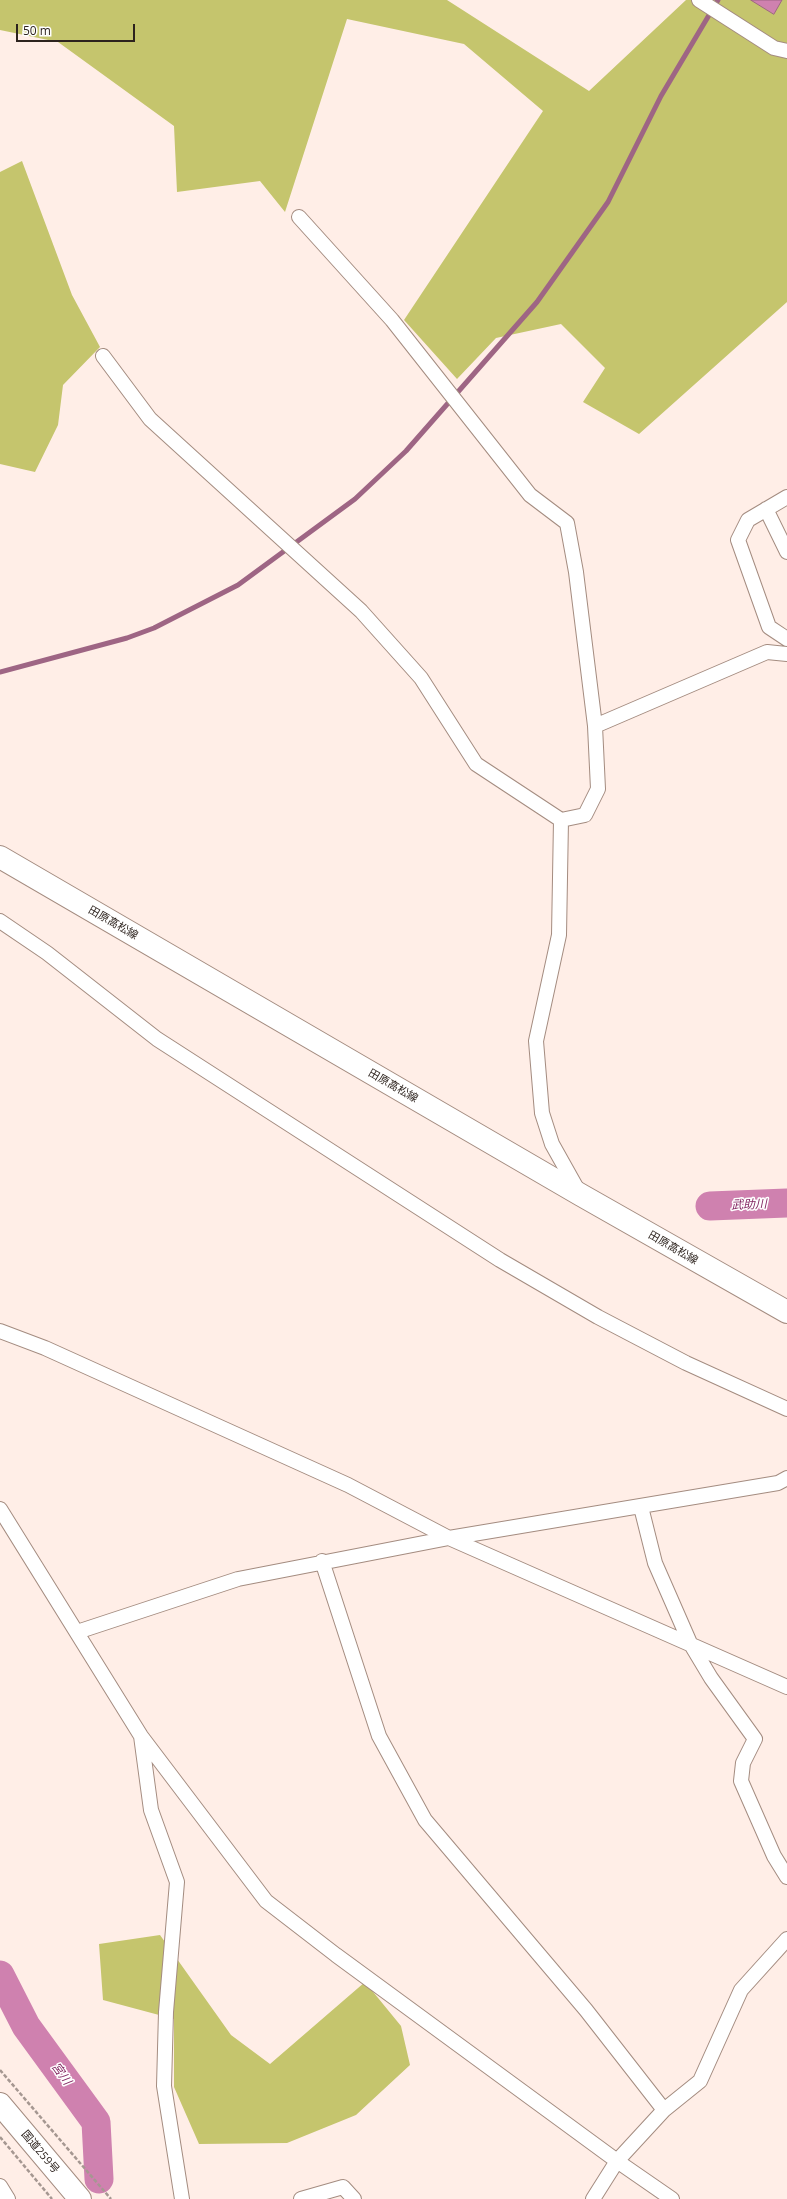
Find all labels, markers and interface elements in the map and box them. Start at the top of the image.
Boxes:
scale bar [18,16,137,42]
text: 50 m [23,22,51,39]
street label: 田原高松線 [86,904,140,942]
street label: 田原高松線 [366,1067,420,1105]
water label: 武助川 [731,1197,767,1213]
street label: 田原高松線 [646,1229,700,1267]
water label: 宮川 [48,2060,74,2088]
street label: 国道259号 [18,2128,62,2176]

